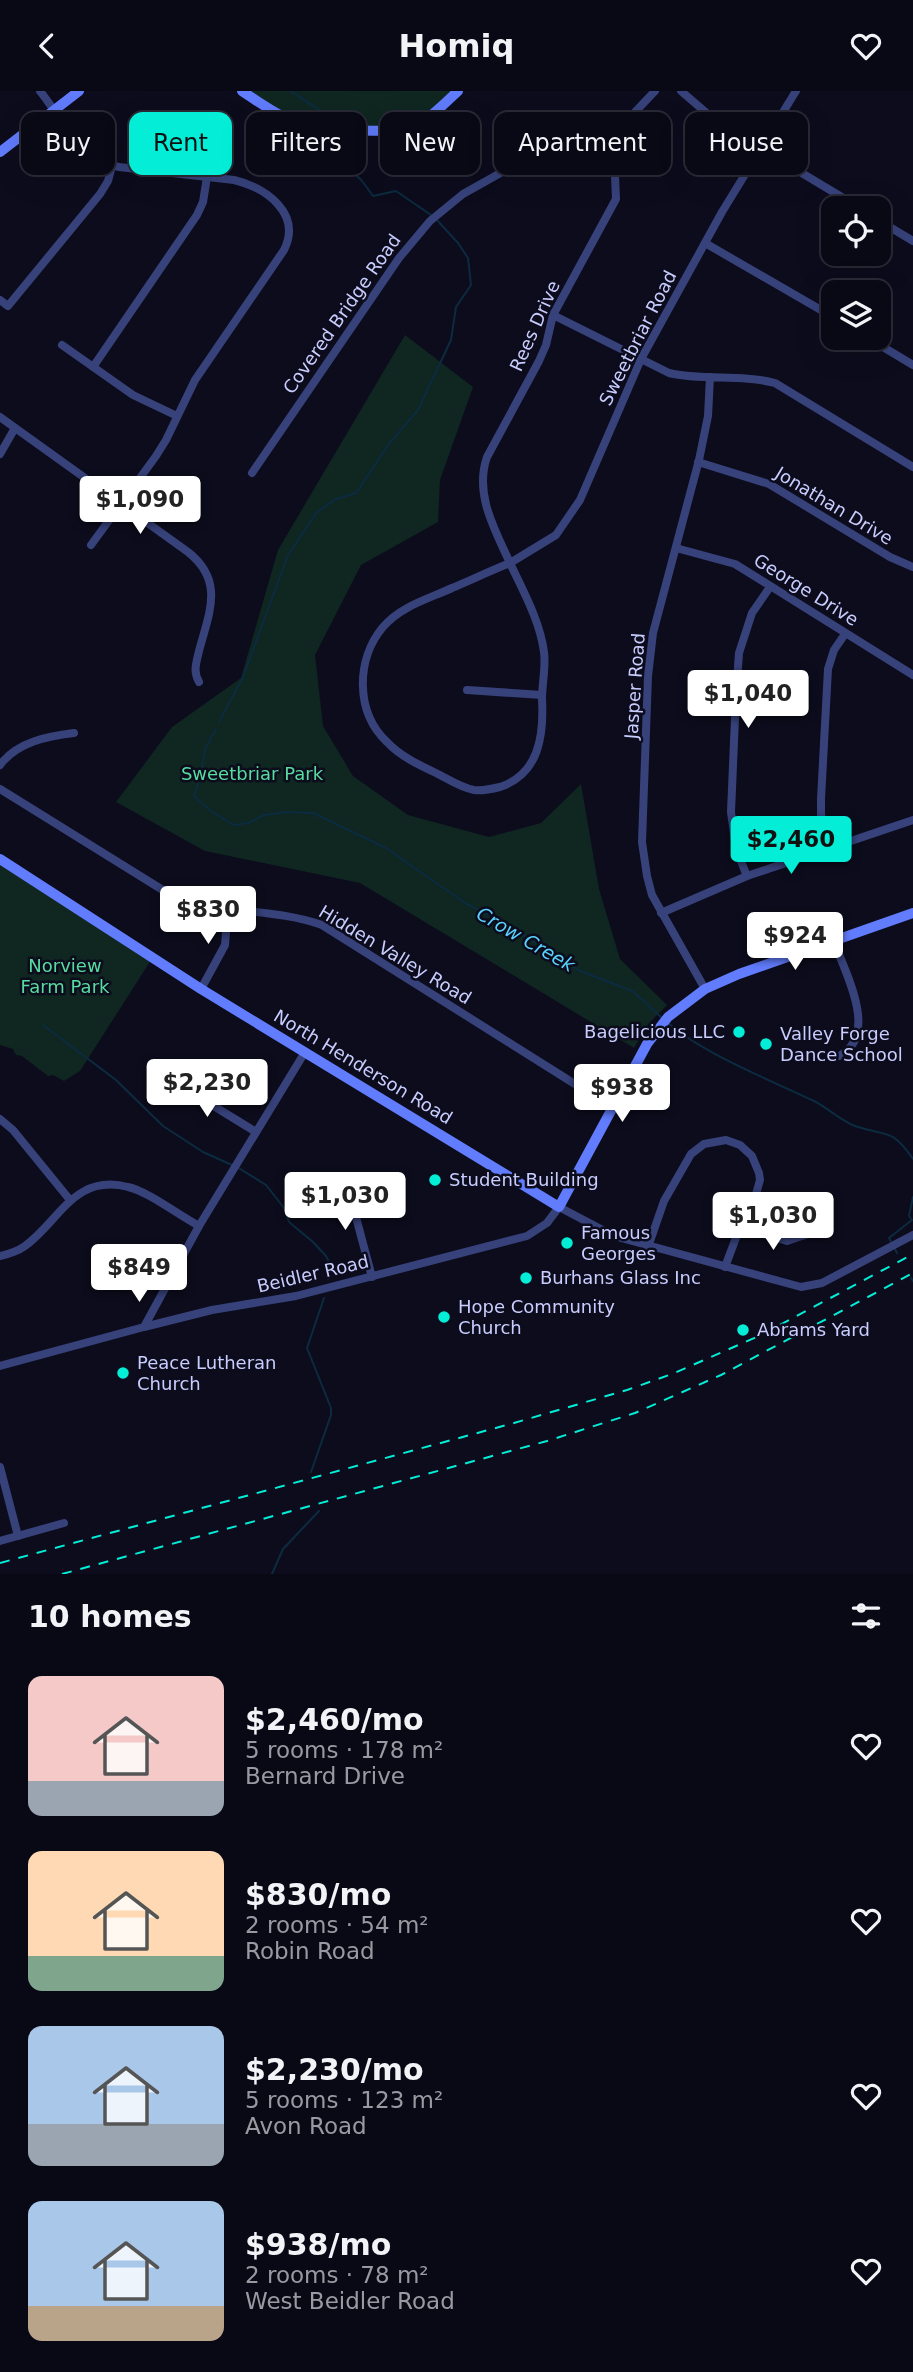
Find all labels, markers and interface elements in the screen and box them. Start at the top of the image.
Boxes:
icon: back [28,27,66,65]
text: Homiq [399,27,514,65]
icon: heart [847,27,885,65]
chip: Buy [21,112,115,175]
chip: Rent [129,112,232,175]
chip: Filters [246,112,366,175]
chip: New [380,112,480,175]
chip: Apartment [494,112,671,175]
chip: House [685,112,808,175]
map controls [821,196,891,350]
button: locate [821,196,891,266]
street label: Covered Bridge Road [278,230,405,398]
street label: Sweetbriar Road [594,267,681,409]
street label: Rees Drive [505,277,564,374]
button: layers [821,280,891,350]
street label: Jonathan Drive [771,462,897,549]
pin: $1,090 [83,477,197,536]
text: $1,090 [96,486,184,512]
street label: George Drive [750,549,862,630]
street label: Jasper Road [620,632,649,741]
pin: $1,040 [691,671,805,730]
text: $1,040 [704,680,792,706]
park label: Sweetbriar Park [181,763,324,784]
pin: $2,460 [734,817,848,876]
text: $2,460 [747,826,835,852]
pin: $830 [167,887,249,946]
text: $830 [176,896,240,922]
street label: Hidden Valley Road [315,901,475,1008]
water label: Crow Creek [473,902,580,976]
pin: $924 [754,913,836,972]
text: $924 [763,922,827,948]
park label: Norview Farm Park [21,955,110,997]
street label: North Henderson Road [270,1005,456,1128]
place label: Bagelicious LLC [584,1021,725,1042]
place label: Valley Forge Dance School [780,1023,903,1065]
marker: Bagelicious LLC [731,1024,747,1040]
marker: Valley Forge Dance School [758,1036,774,1052]
pin: $2,230 [150,1059,264,1119]
pin: $938 [581,1065,663,1124]
text: $2,230 [163,1069,251,1095]
text: $938 [590,1074,654,1100]
place label: Student Building [449,1169,599,1190]
marker: Student Building [427,1172,443,1188]
pin: $1,030 [288,1173,402,1232]
text: $1,030 [301,1182,389,1208]
pin: $1,030 [716,1193,830,1252]
text: $1,030 [729,1202,817,1228]
place label: Famous Georges [581,1222,656,1264]
marker: Famous Georges [559,1235,575,1251]
pin: $849 [98,1245,180,1304]
street label: Beidler Road [255,1250,371,1297]
text: $849 [107,1254,171,1280]
place label: Burhans Glass Inc [540,1267,701,1288]
marker: Burhans Glass Inc [518,1270,534,1286]
place label: Hope Community Church [458,1296,615,1338]
marker: Hope Community Church [436,1309,452,1325]
place label: Abrams Yard [757,1319,870,1340]
marker: Abrams Yard [735,1322,751,1338]
place label: Peace Lutheran Church [137,1352,277,1394]
marker: Peace Lutheran Church [115,1365,131,1381]
icon: filters [847,1597,885,1635]
text: 10 homes [28,1599,192,1634]
text: $2,460/mo [245,1702,424,1737]
icon: home [84,1704,168,1788]
icon: heart [847,1727,885,1765]
text: 5 rooms · 178 m² [245,1737,443,1763]
text: Bernard Drive [245,1763,405,1789]
text: $830/mo [245,1877,391,1912]
icon: home [84,1879,168,1963]
icon: heart [847,1902,885,1940]
text: 2 rooms · 54 m² [245,1912,429,1938]
text: Robin Road [245,1938,375,1964]
text: $2,230/mo [245,2052,424,2087]
icon: home [84,2054,168,2138]
icon: heart [847,2077,885,2115]
text: 5 rooms · 123 m² [245,2087,443,2113]
text: Avon Road [245,2113,367,2139]
text: $938/mo [245,2227,391,2262]
icon: home [84,2229,168,2313]
icon: heart [847,2252,885,2290]
text: 2 rooms · 78 m² [245,2262,429,2288]
text: West Beidler Road [245,2288,455,2314]

